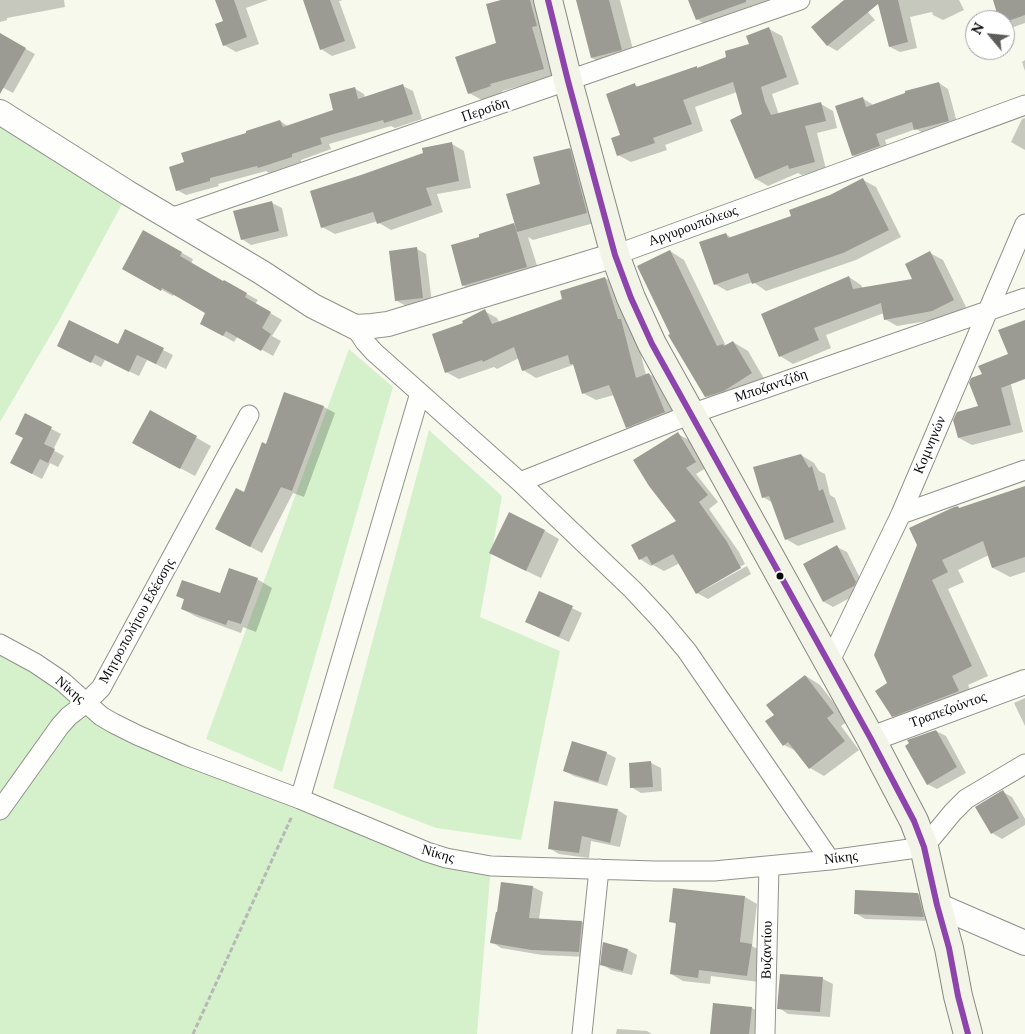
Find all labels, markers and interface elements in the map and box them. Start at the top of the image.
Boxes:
north arrow [965,10,1015,60]
text: N [967,19,988,37]
street label: Περσίδη [459,94,511,126]
street label: Αργυρουπόλεως [646,202,740,250]
street label: Μποζαντζίδη [733,366,809,406]
street label: Κομνηνών [910,414,950,476]
street label: Μητροπολήτου Εδέσσης [96,555,178,687]
unlabelled marker [775,571,785,581]
street label: Νίκης [52,673,88,707]
street label: Τραπεζούντος [907,688,989,732]
street label: Νίκης [419,841,457,867]
street label: Νίκης [823,848,859,868]
street label: Βυζαντίου [758,921,776,979]

